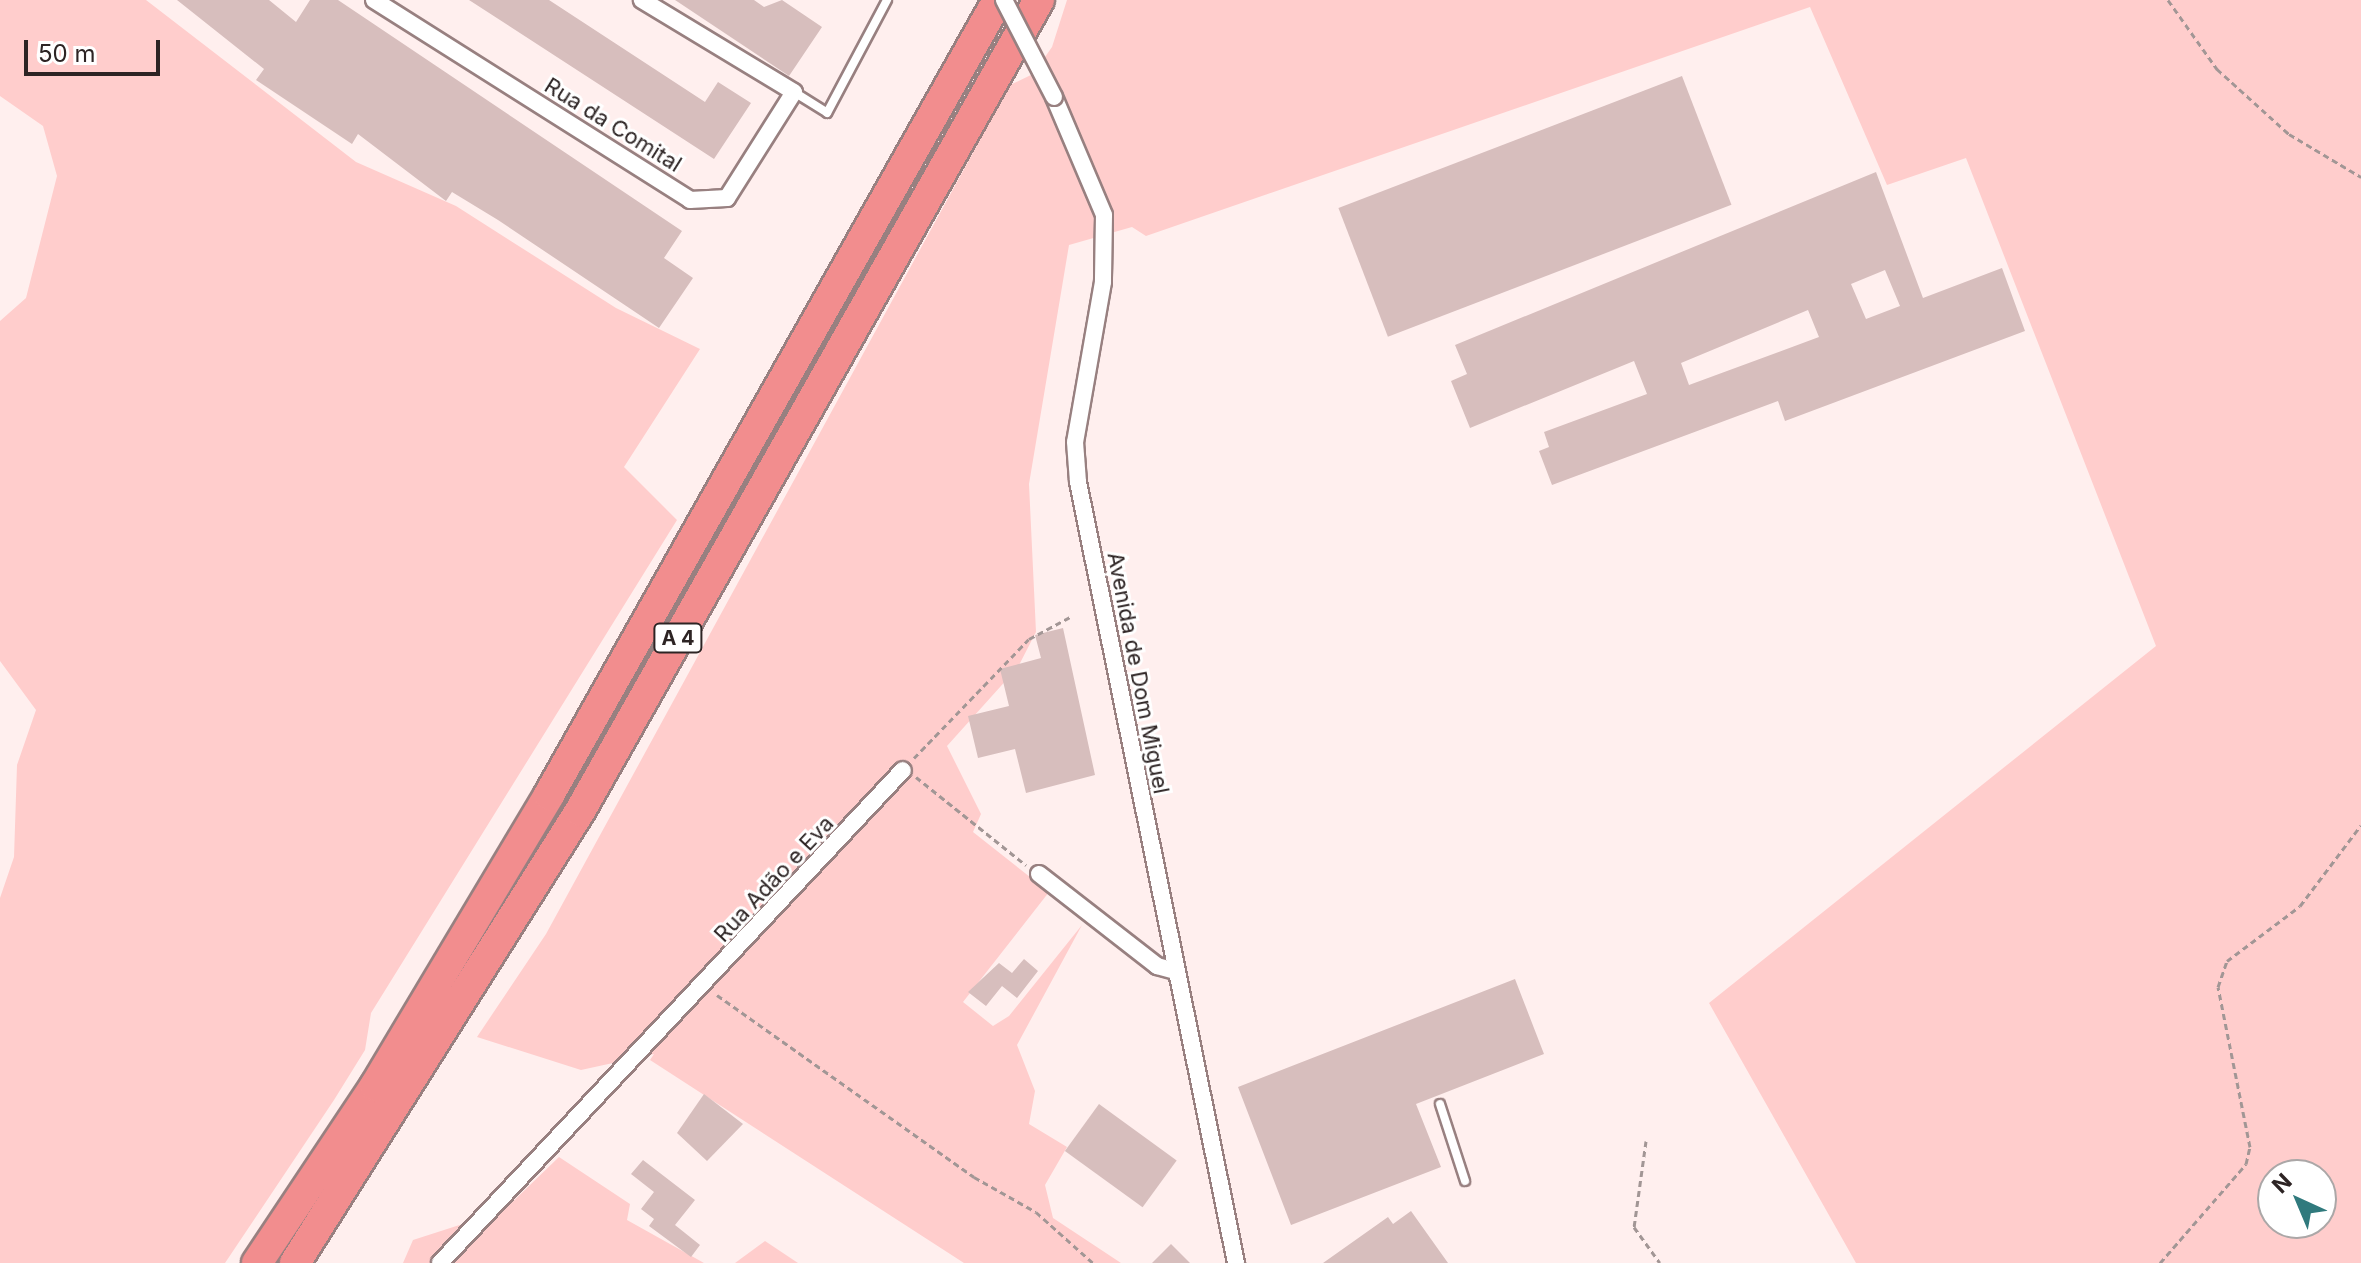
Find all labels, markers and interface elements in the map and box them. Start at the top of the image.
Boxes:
scale bar [28,24,164,74]
text: 50 m [38,39,96,68]
street label: Rua da Comital [540,72,686,178]
street label: Avenida de Dom Miguel [1102,550,1174,796]
road number: A 4 [652,622,704,654]
street label: Rua Adão e Eva [709,810,839,948]
north arrow [2257,1159,2337,1239]
text: N [2267,1168,2297,1198]

